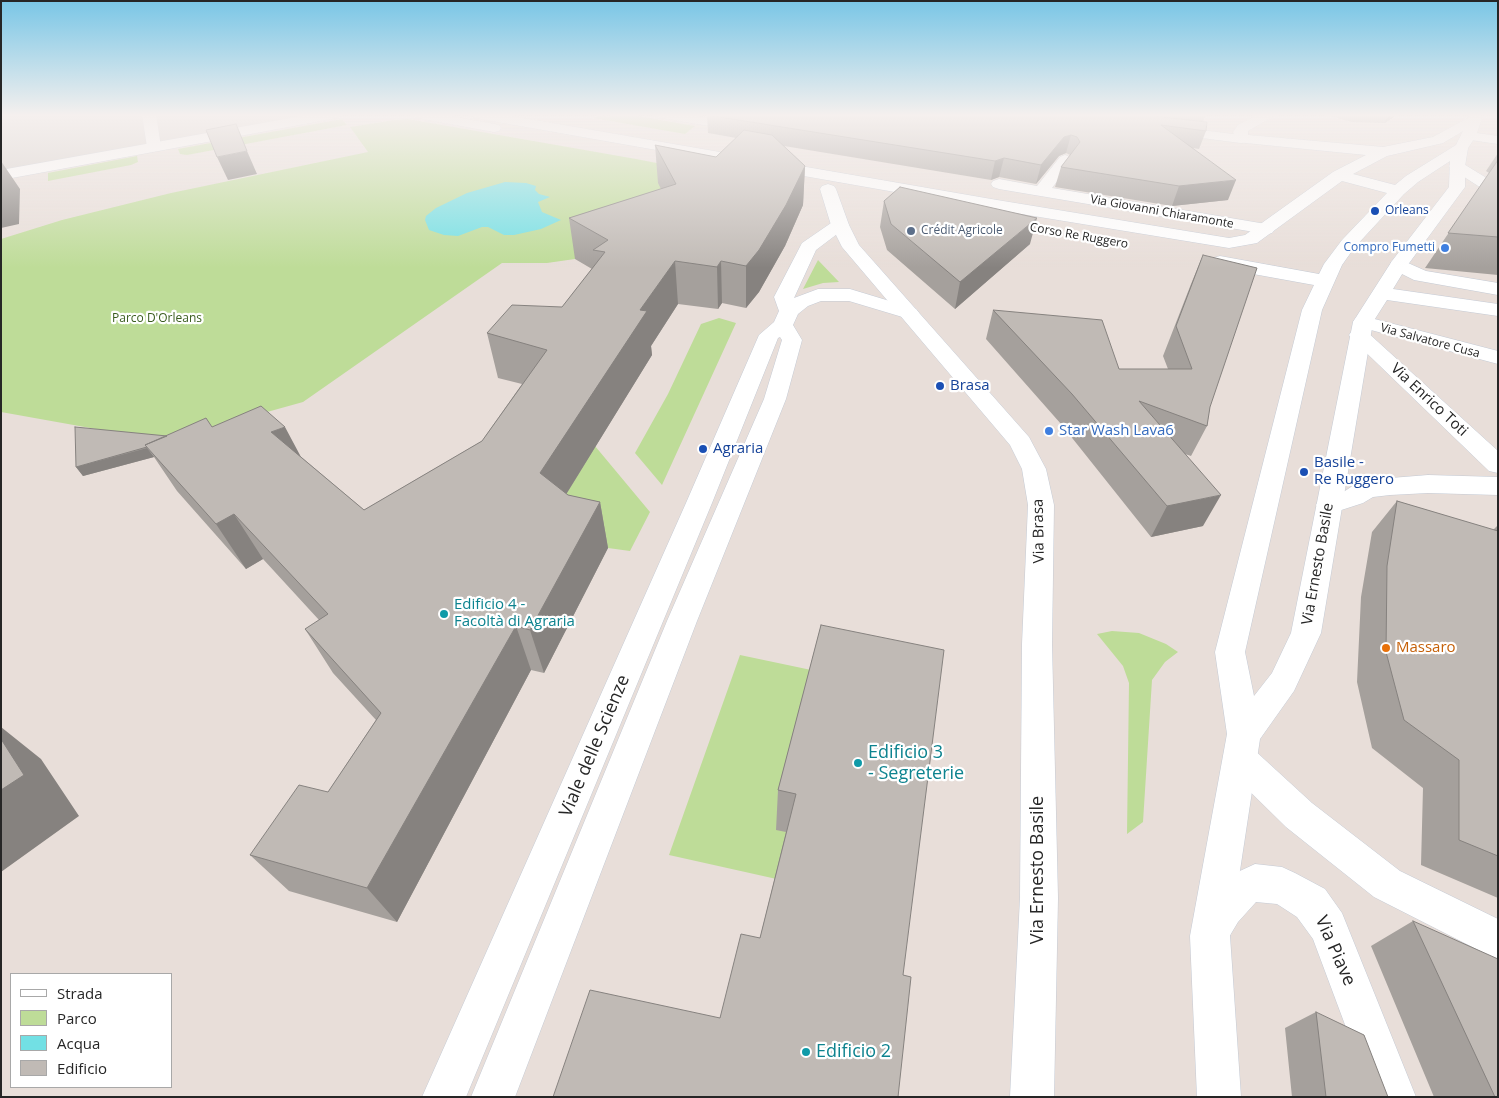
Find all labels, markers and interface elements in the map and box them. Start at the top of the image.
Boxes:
street label: Via Giovanni Chiaramonte [1089,192,1235,232]
place label: Orleans [1385,204,1429,218]
marker: Orleans [1369,205,1381,217]
street label: Corso Re Ruggero [1029,220,1129,252]
place label: Crédit Agricole [921,224,1003,238]
marker: Crédit Agricole [905,225,917,237]
place label: Compro Fumetti [1344,241,1435,255]
marker: Compro Fumetti [1439,242,1451,254]
park label: Parco D'Orleans [112,312,202,326]
street label: Via Salvatore Cusa [1379,321,1481,361]
street label: Via Enrico Toti [1387,360,1471,440]
place label: Brasa [950,377,990,395]
marker: Brasa [934,380,946,392]
place label: Star Wash Lava6 [1059,422,1174,440]
marker: Star Wash Lava6 [1043,425,1055,437]
place label: Agraria [713,440,763,458]
marker: Agraria [697,443,709,455]
place label: Basile - Re Ruggero [1314,454,1394,489]
marker: Basile - Re Ruggero [1298,466,1310,478]
street label: Via Brasa [1029,499,1049,563]
street label: Via Ernesto Basile [1298,502,1338,626]
place label: Edificio 4 - Facoltà di Agraria [454,596,575,631]
marker: Edificio 4 - Facoltà di Agraria [438,608,450,620]
place label: Massaro [1396,639,1456,657]
marker: Massaro [1380,642,1392,654]
street label: Viale delle Scienze [555,672,635,820]
place label: Edificio 3 - Segreterie [868,742,964,784]
marker: Edificio 3 - Segreterie [852,757,864,769]
street label: Via Ernesto Basile [1027,796,1049,944]
street label: Via Piave [1310,913,1360,989]
legend [10,973,172,1088]
text: Strada [57,983,103,1003]
text: Parco [57,1008,97,1028]
text: Acqua [57,1033,100,1053]
place label: Edificio 2 [816,1041,891,1063]
marker: Edificio 2 [800,1046,812,1058]
text: Edificio [57,1058,107,1078]

